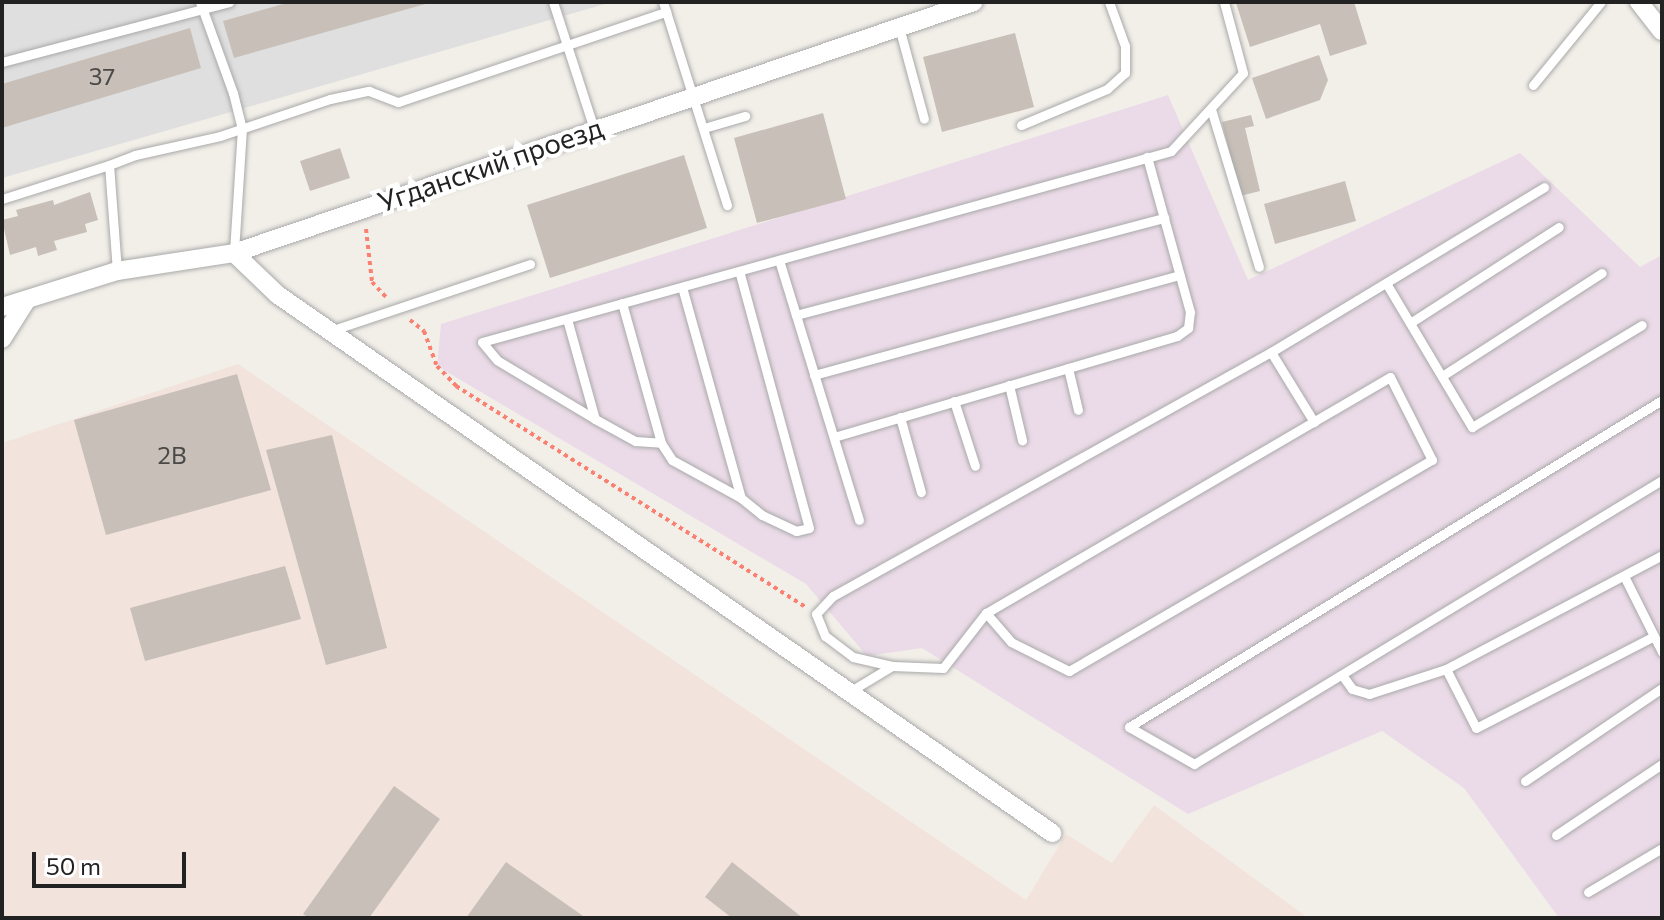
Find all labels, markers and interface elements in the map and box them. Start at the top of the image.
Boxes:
house number: 37 [89,62,115,90]
street label: Угданский проезд [373,110,607,218]
house number: 2В [158,441,186,469]
scale bar [36,836,190,886]
text: 50 m [46,851,101,880]

